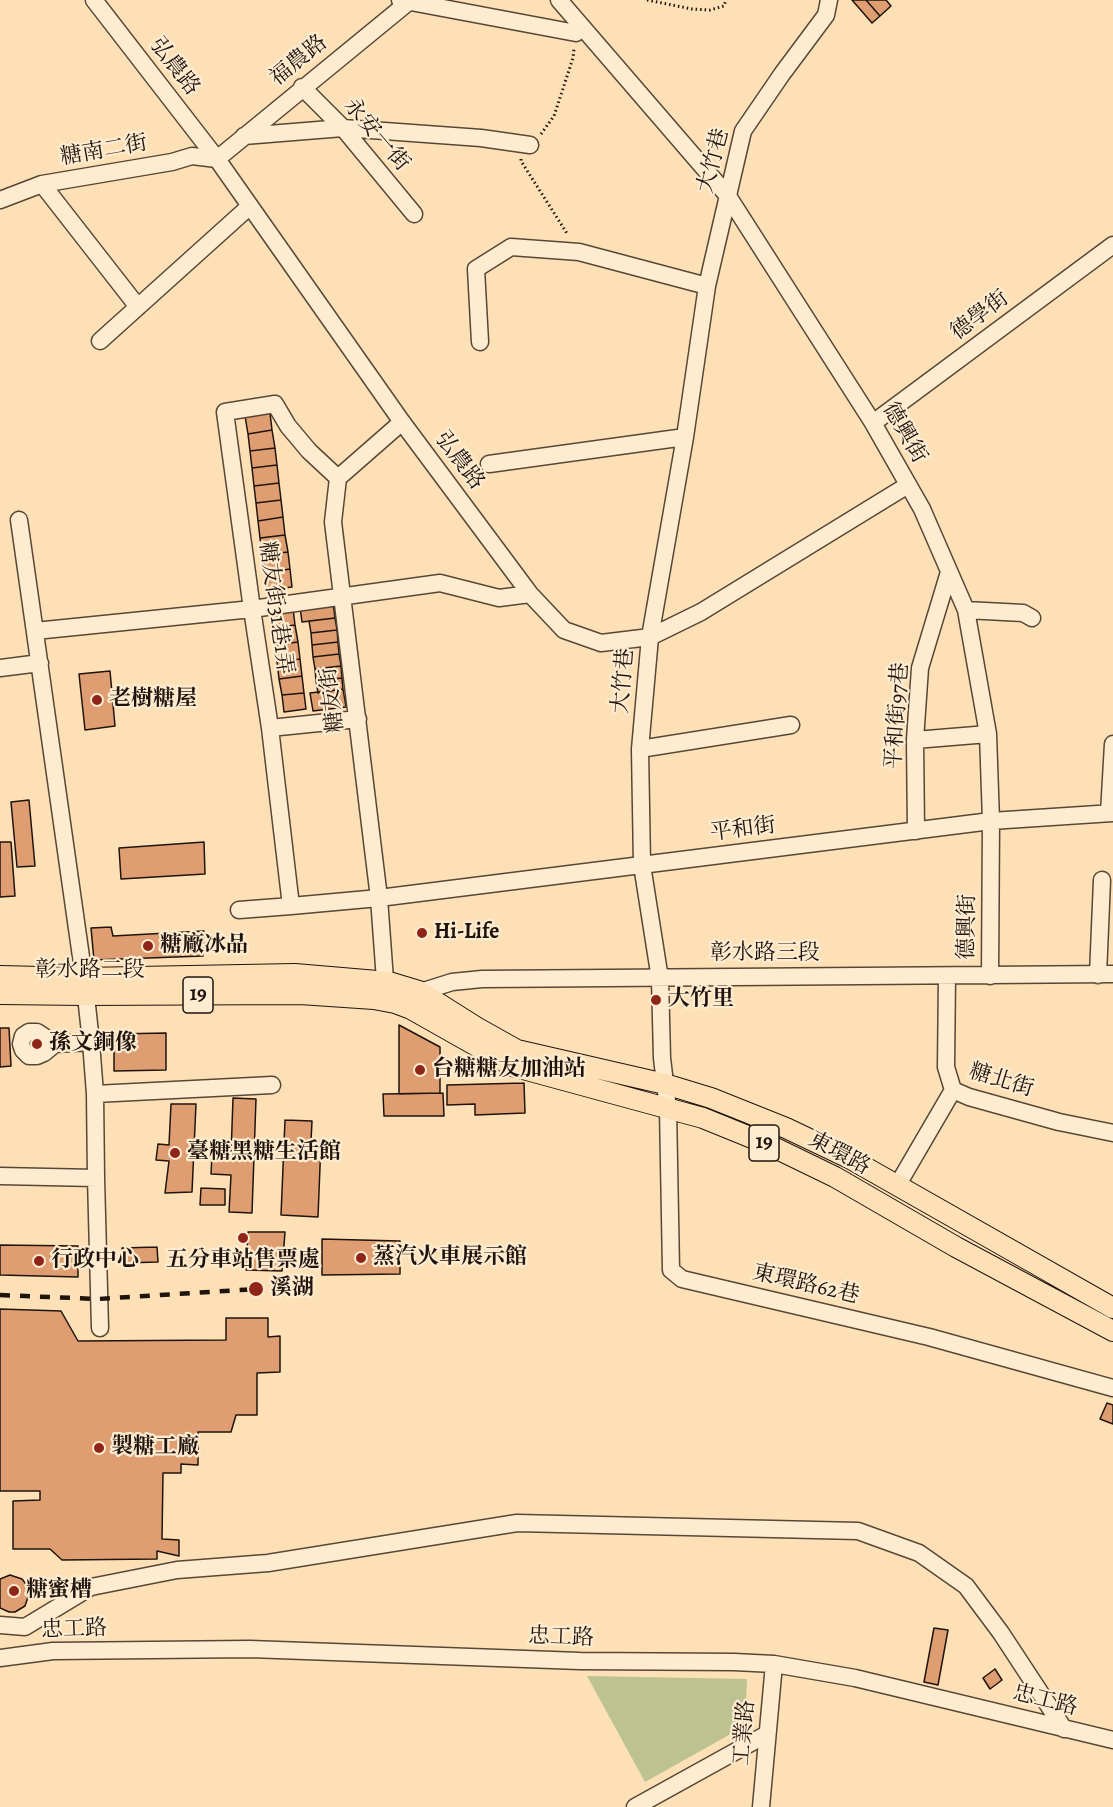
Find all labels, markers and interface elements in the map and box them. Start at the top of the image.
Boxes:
street label: 福農路 [265,30,333,92]
street label: 弘農路 [143,33,205,101]
street label: 永安一街 [337,93,415,177]
street label: 大竹巷 [693,126,735,196]
street label: 糖南二街 [58,130,150,172]
street label: 德學街 [946,286,1014,346]
street label: 德興街 [876,398,932,468]
street label: 弘農路 [429,427,489,495]
street label: 糖友街31巷1弄 [253,540,297,676]
street label: 大竹巷 [608,647,640,715]
street label: 平和街97巷 [881,662,915,770]
street label: 糖友街 [316,666,350,734]
place label: 老樹糖屋 [109,687,197,713]
marker: 老樹糖屋 [90,693,104,707]
street label: 平和街 [709,813,777,847]
street label: 德興街 [954,894,982,960]
place label: Hi-Life [434,920,499,946]
marker: Hi-Life [415,926,429,940]
place label: 糖廠冰品 [160,933,248,959]
marker: 糖廠冰品 [141,939,155,953]
street label: 彰水路三段 [710,941,820,967]
street label: 彰水路二段 [35,958,145,984]
road number: 19 [183,977,213,1013]
place label: 大竹里 [668,987,734,1013]
marker: 大竹里 [649,993,663,1007]
place label: 孫文銅像 [49,1031,137,1057]
marker: 孫文銅像 [30,1037,44,1051]
place label: 台糖糖友加油站 [432,1057,586,1083]
street label: 糖北街 [966,1059,1036,1103]
marker: 台糖糖友加油站 [413,1063,427,1077]
road number: 19 [749,1125,779,1161]
street label: 東環路 [804,1127,874,1181]
place label: 臺糖黑糖生活館 [187,1140,341,1166]
marker: 臺糖黑糖生活館 [168,1146,182,1160]
marker: 五分車站售票處 [236,1231,250,1245]
place label: 蒸汽火車展示館 [373,1245,527,1271]
place label: 行政中心 [51,1248,139,1274]
place label: 五分車站售票處 [166,1248,320,1274]
marker: 蒸汽火車展示館 [354,1251,368,1265]
marker: 行政中心 [32,1254,46,1268]
street label: 東環路62巷 [750,1260,862,1310]
place label: 溪湖 [270,1276,314,1302]
marker: 溪湖 [247,1280,265,1298]
place label: 製糖工廠 [111,1435,199,1461]
marker: 製糖工廠 [92,1441,106,1455]
place label: 糖蜜槽 [26,1578,92,1604]
marker: 糖蜜槽 [7,1584,21,1598]
street label: 忠工路 [41,1616,107,1644]
street label: 忠工路 [528,1624,594,1652]
street label: 忠工路 [1010,1680,1080,1722]
street label: 工業路 [729,1699,761,1767]

